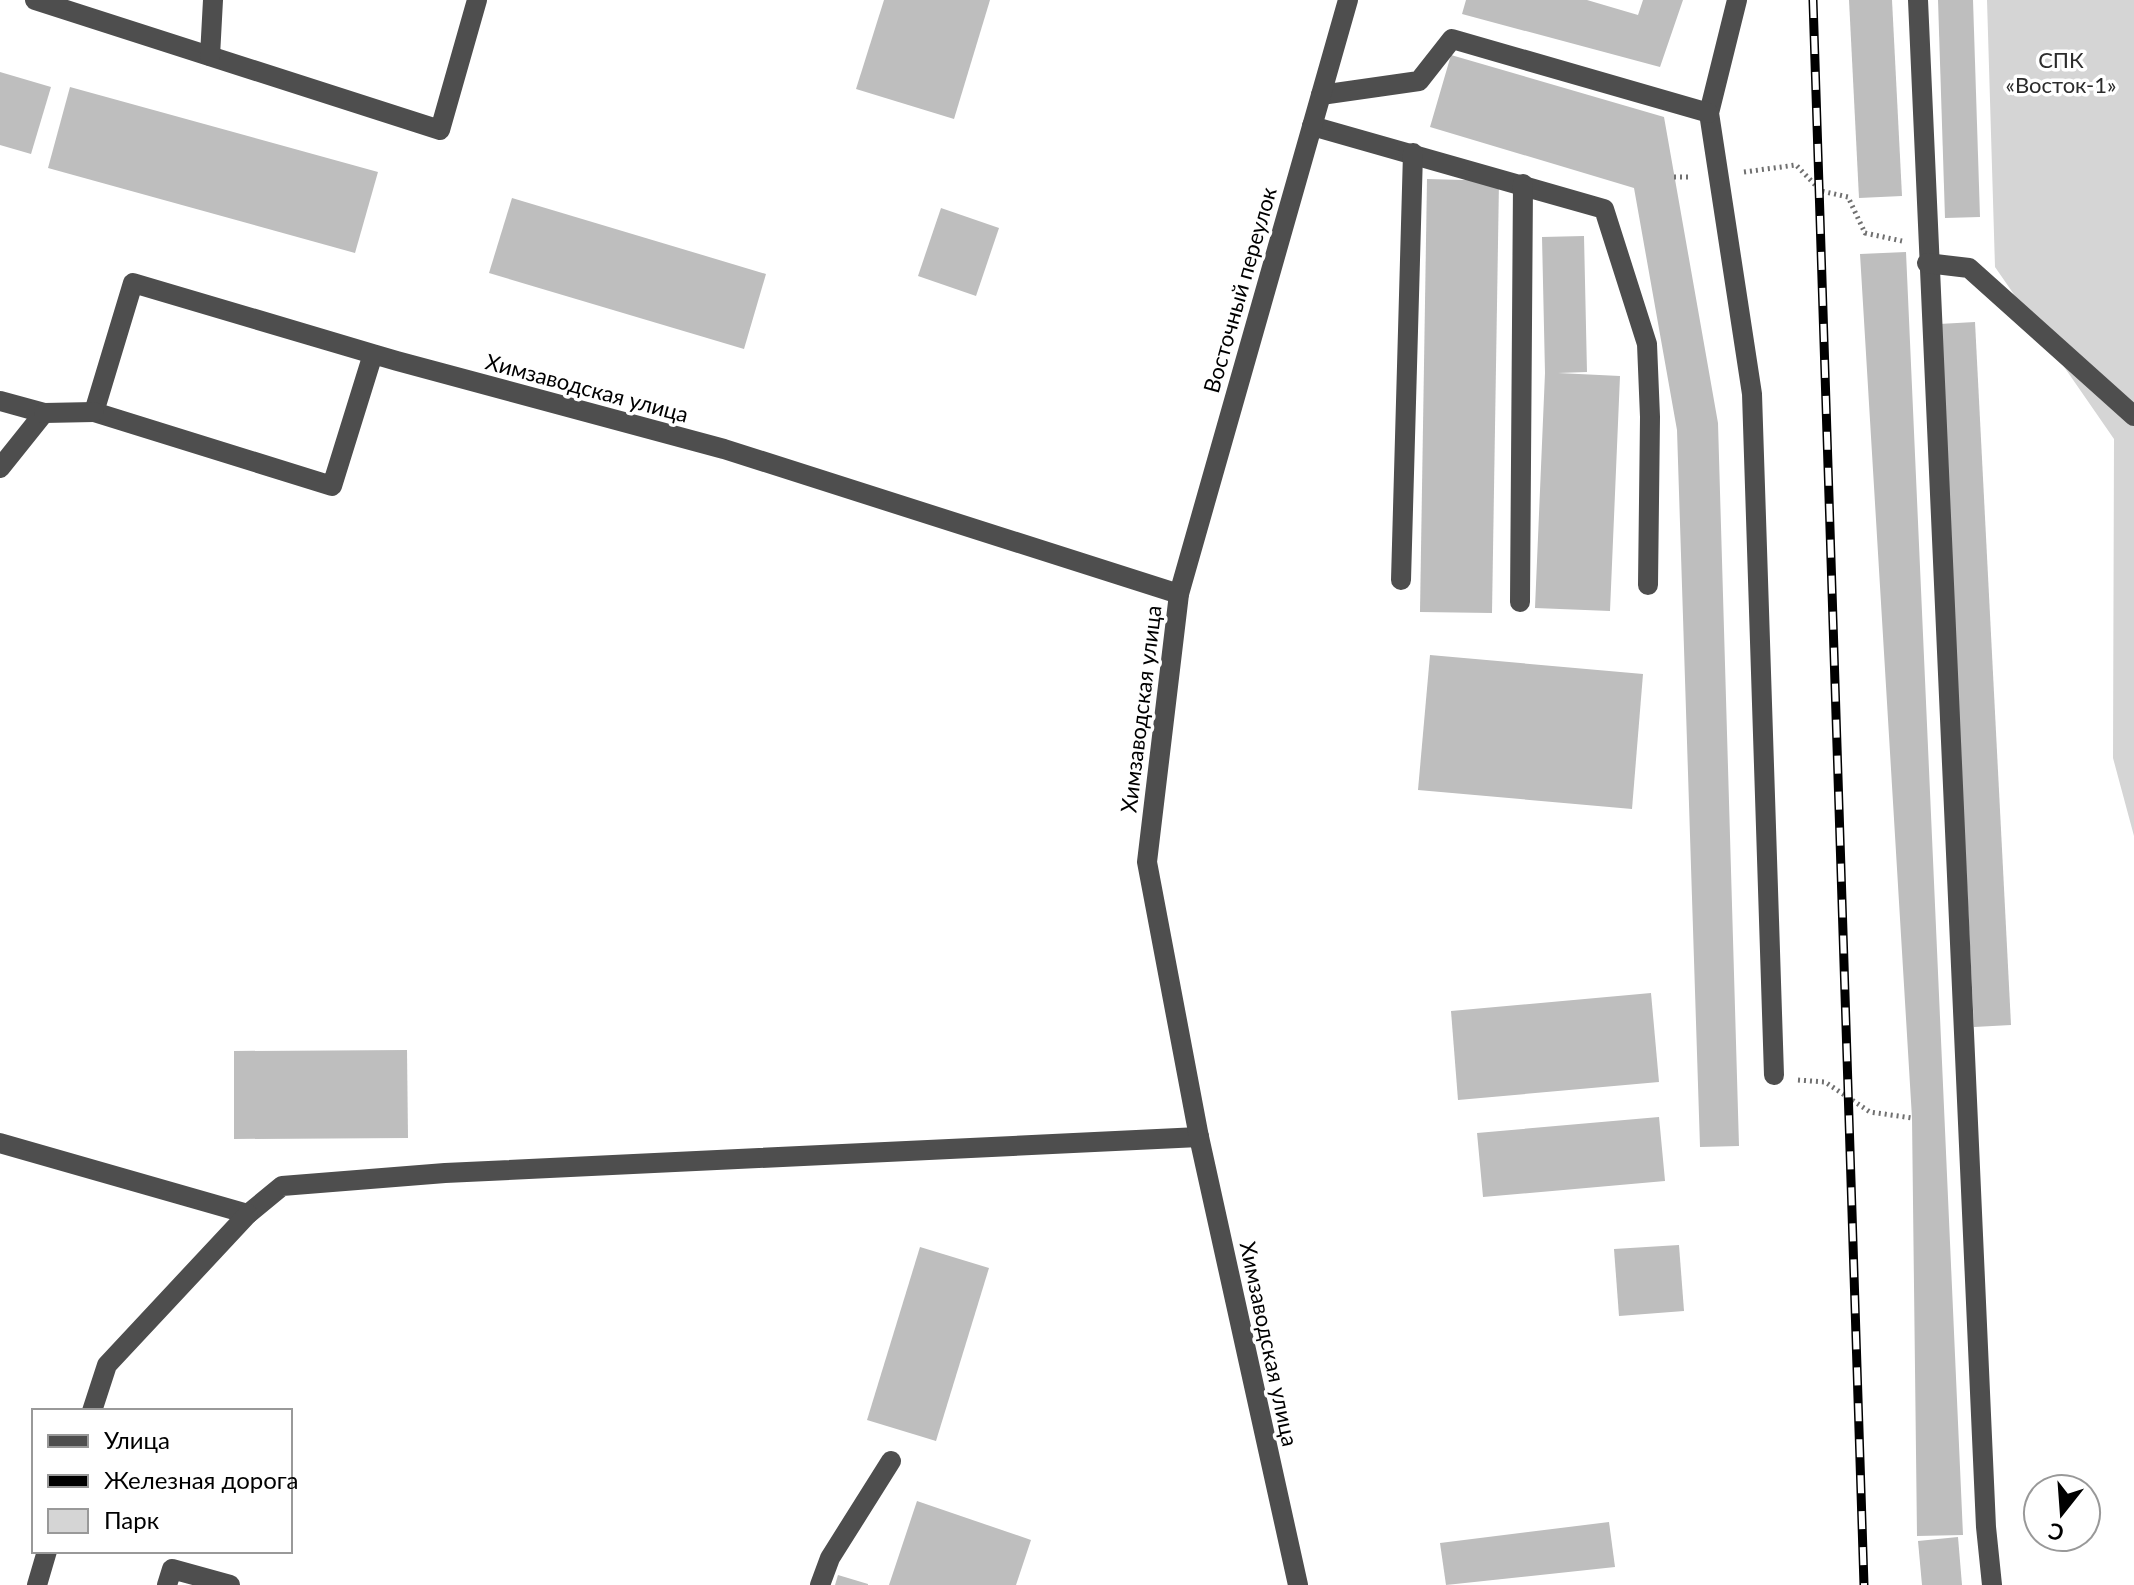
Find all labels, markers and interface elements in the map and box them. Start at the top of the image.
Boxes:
park label: СПК «Восток-1» [2005,46,2117,98]
street label: Восточный переулок [1197,183,1282,396]
street label: Химзаводская улица [483,347,691,428]
street label: Химзаводская улица [1114,604,1167,814]
street label: Химзаводская улица [1235,1239,1304,1449]
legend [32,1409,292,1553]
text: Улица [104,1425,170,1454]
text: Железная дорога [104,1465,299,1494]
north arrow [2022,1473,2102,1553]
text: Парк [104,1505,160,1534]
text: С [2045,1517,2067,1548]

